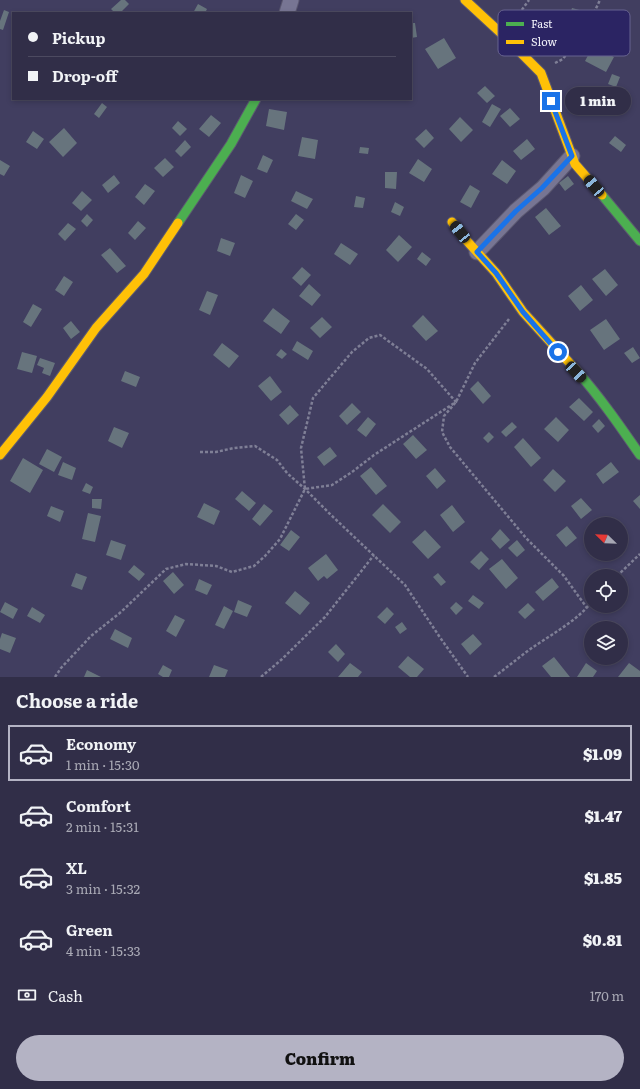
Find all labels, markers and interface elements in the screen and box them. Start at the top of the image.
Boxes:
legend [498,10,630,56]
text: Fast [531,15,553,31]
text: Pickup [52,26,105,49]
text: Slow [531,33,557,49]
text: Drop-off [52,64,117,87]
callout: 1 min [565,87,631,115]
text: 1 min [580,91,616,110]
route end [542,92,560,110]
car [582,173,606,199]
car [448,219,472,245]
route start [549,343,567,361]
car [563,359,589,385]
north arrow [584,517,628,561]
map controls [584,517,628,665]
button: locate [584,569,628,613]
button: layers [584,621,628,665]
text: Choose a ride [16,687,138,714]
text: Economy [66,732,136,755]
icon: car [18,735,54,771]
text: $1.09 [583,742,622,765]
text: 1 min · 15:30 [66,755,140,774]
text: Comfort [66,794,131,817]
icon: car [18,797,54,833]
text: $1.47 [585,804,622,827]
text: 2 min · 15:31 [66,817,139,836]
text: XL [66,856,87,879]
icon: car [18,859,54,895]
text: $1.85 [584,866,622,889]
text: 3 min · 15:32 [66,879,140,898]
text: Green [66,918,113,941]
icon: car [18,921,54,957]
text: $0.81 [583,928,622,951]
text: 4 min · 15:33 [66,941,141,960]
icon: cash [16,984,38,1006]
text: Cash [48,984,83,1007]
text: 170 m [590,986,624,1005]
button: Confirm [16,1035,624,1081]

